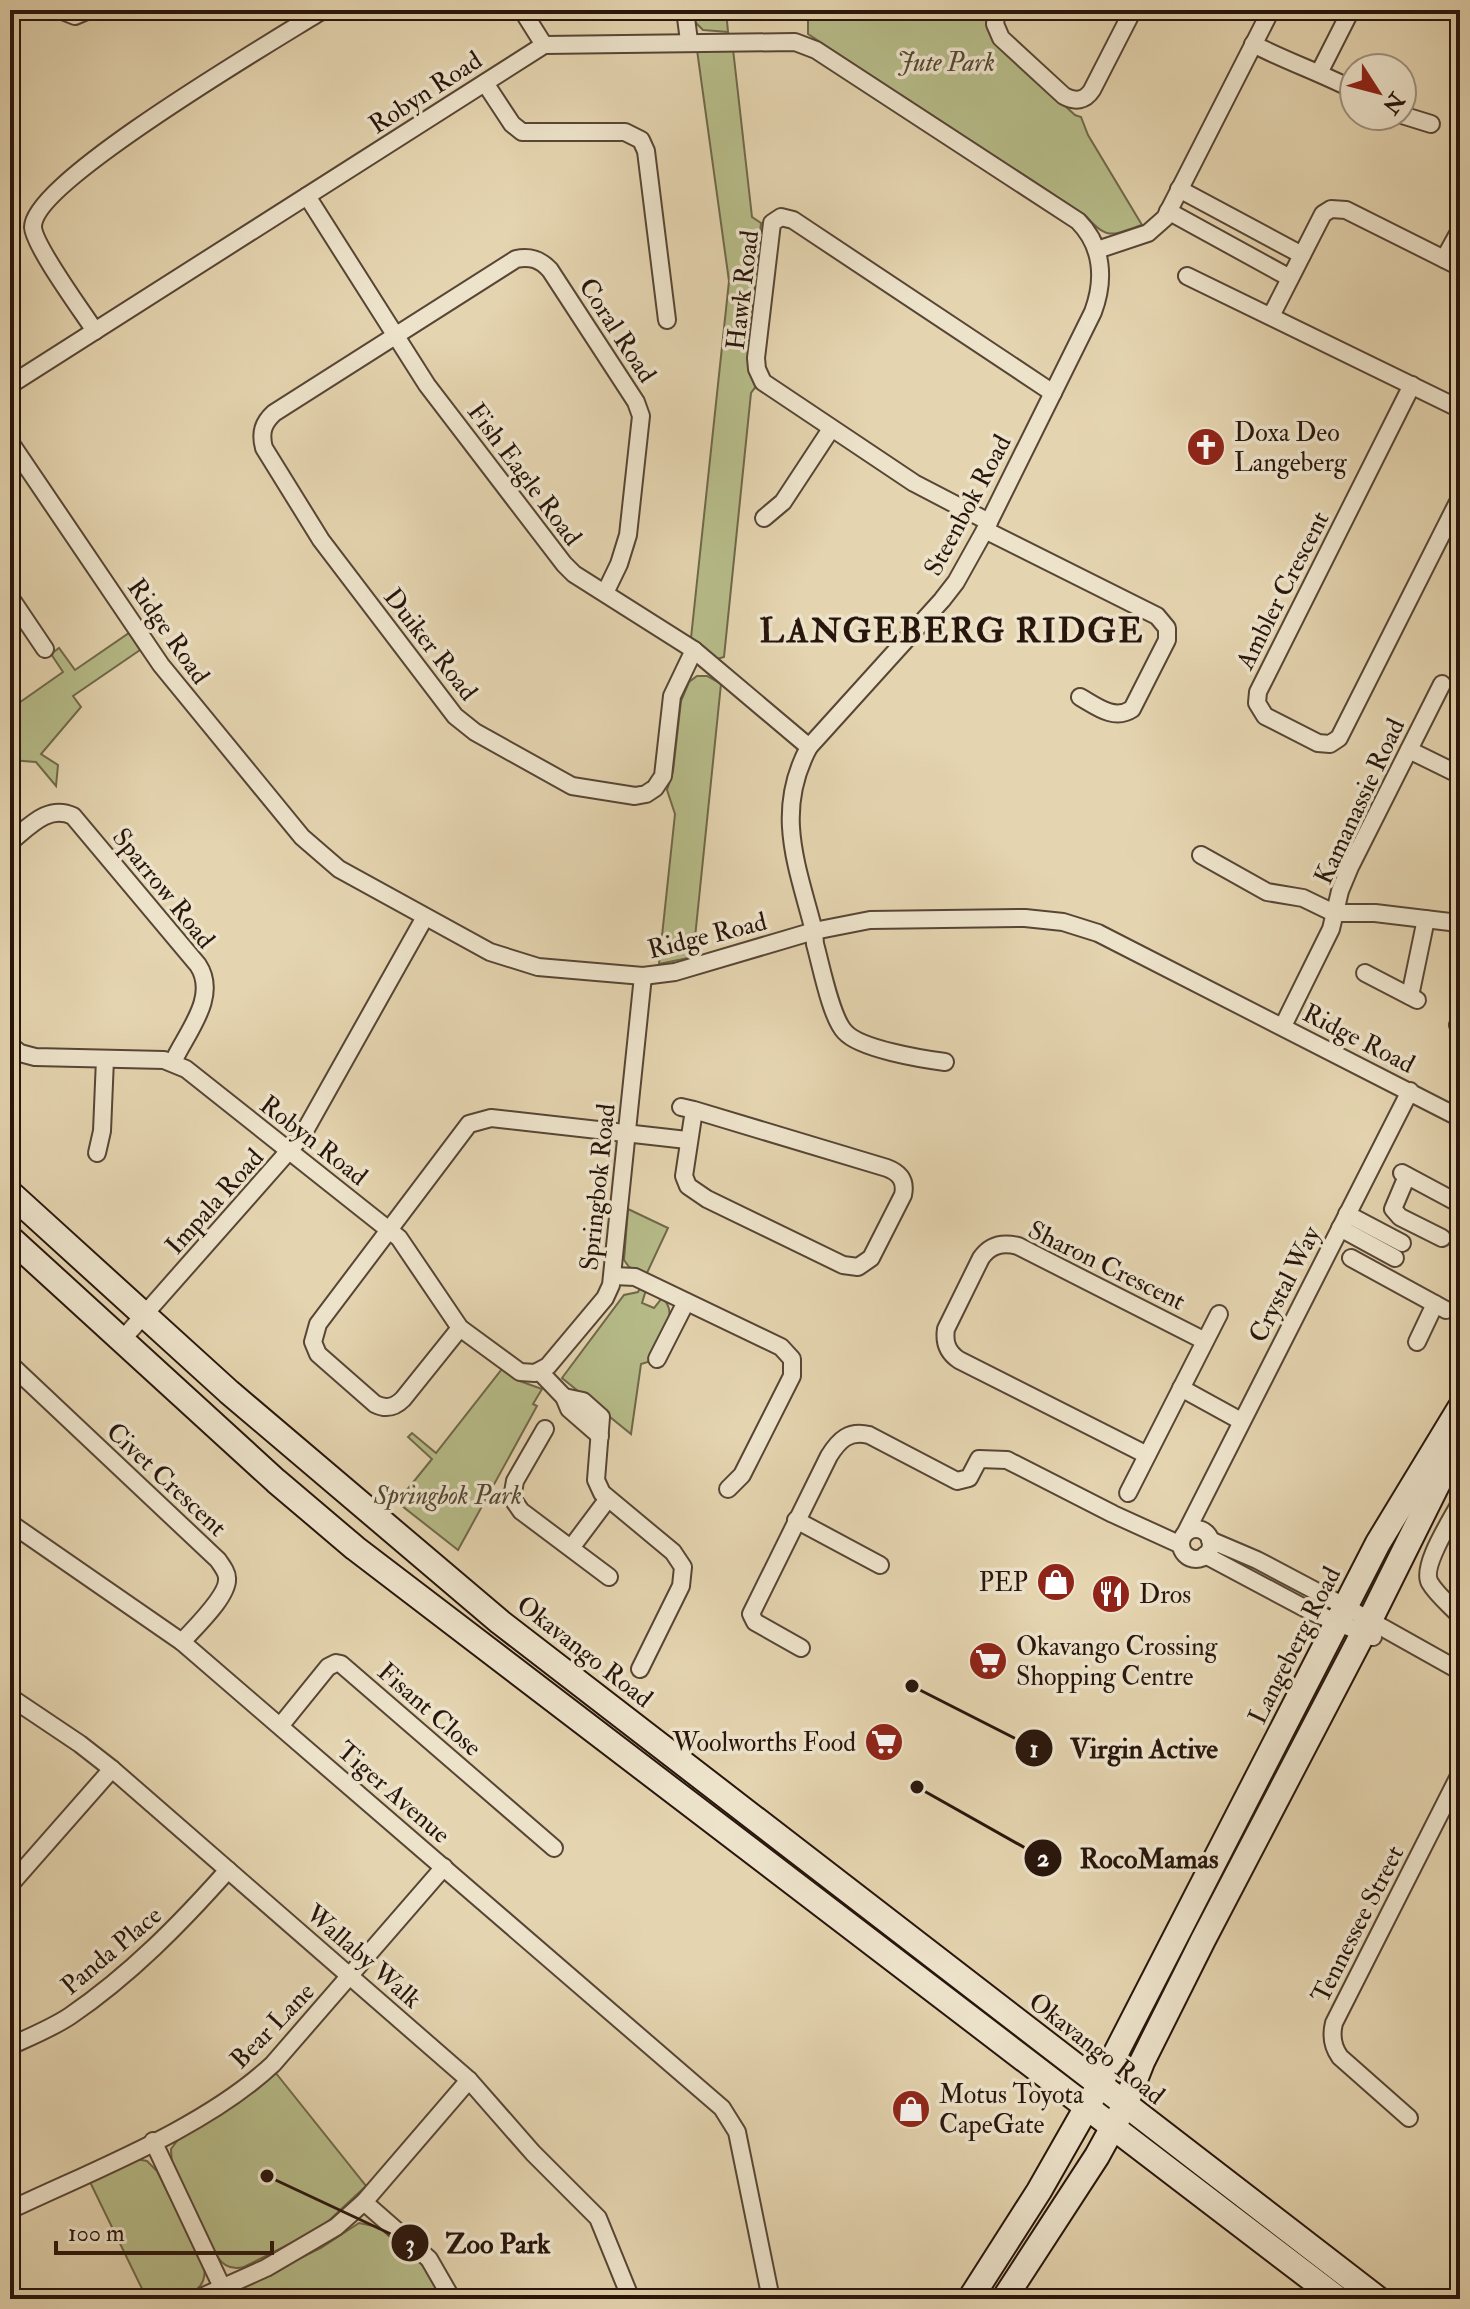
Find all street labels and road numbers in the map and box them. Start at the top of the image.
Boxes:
street label: Robyn Road [363,44,488,141]
street label: Hawk Road [720,228,766,352]
street label: Coral Road [571,272,663,389]
street label: Fish Eagle Road [460,397,588,552]
street label: Steenbok Road [917,429,1019,582]
street label: Ambler Crescent [1229,506,1336,676]
street label: Ridge Road [120,573,216,691]
street label: Duiker Road [376,582,484,707]
street label: Kamanassie Road [1308,713,1412,889]
street label: Sparrow Road [104,822,222,956]
street label: Ridge Road [644,906,770,966]
street label: Ridge Road [1297,997,1420,1081]
street label: Robyn Road [253,1089,374,1193]
street label: Springbok Road [573,1102,624,1272]
street label: Impala Road [159,1142,272,1262]
street label: Sharon Crescent [1023,1214,1190,1318]
street label: Crystal Way [1242,1221,1328,1348]
street label: Civet Crescent [100,1416,233,1543]
street label: Langeberg Road [1241,1561,1348,1730]
street label: Okavango Road [510,1589,659,1715]
street label: Fisant Close [371,1656,488,1764]
street label: Tiger Avenue [330,1735,457,1851]
street label: Tennessee Street [1305,1840,1411,2008]
street label: Wallaby Walk [298,1897,428,2016]
street label: Panda Place [55,1899,169,2002]
street label: Bear Lane [224,1976,322,2075]
street label: Okavango Road [1022,1986,1171,2112]

